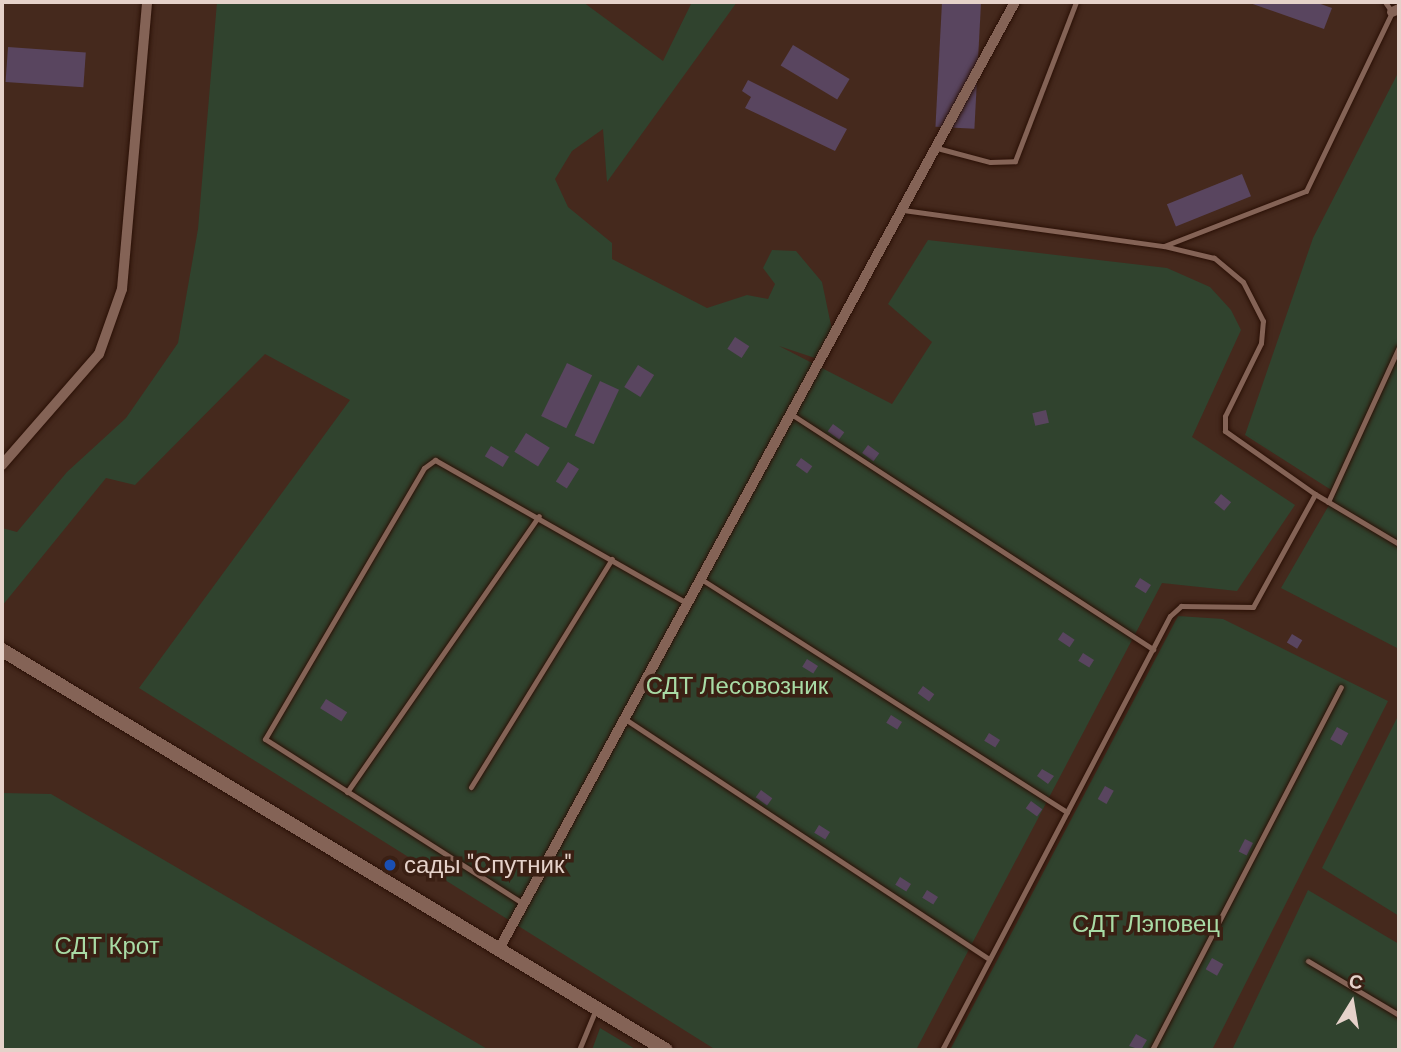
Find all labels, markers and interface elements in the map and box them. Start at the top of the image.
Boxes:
park label: СДТ Лесовозник [646,672,828,700]
place label: сады "Спутник" [404,851,571,879]
marker: сады "Спутник" [382,857,398,873]
park label: СДТ Лэповец [1072,910,1220,938]
park label: СДТ Крот [54,932,160,960]
north arrow [1317,968,1387,1038]
text: С [1347,968,1365,995]

